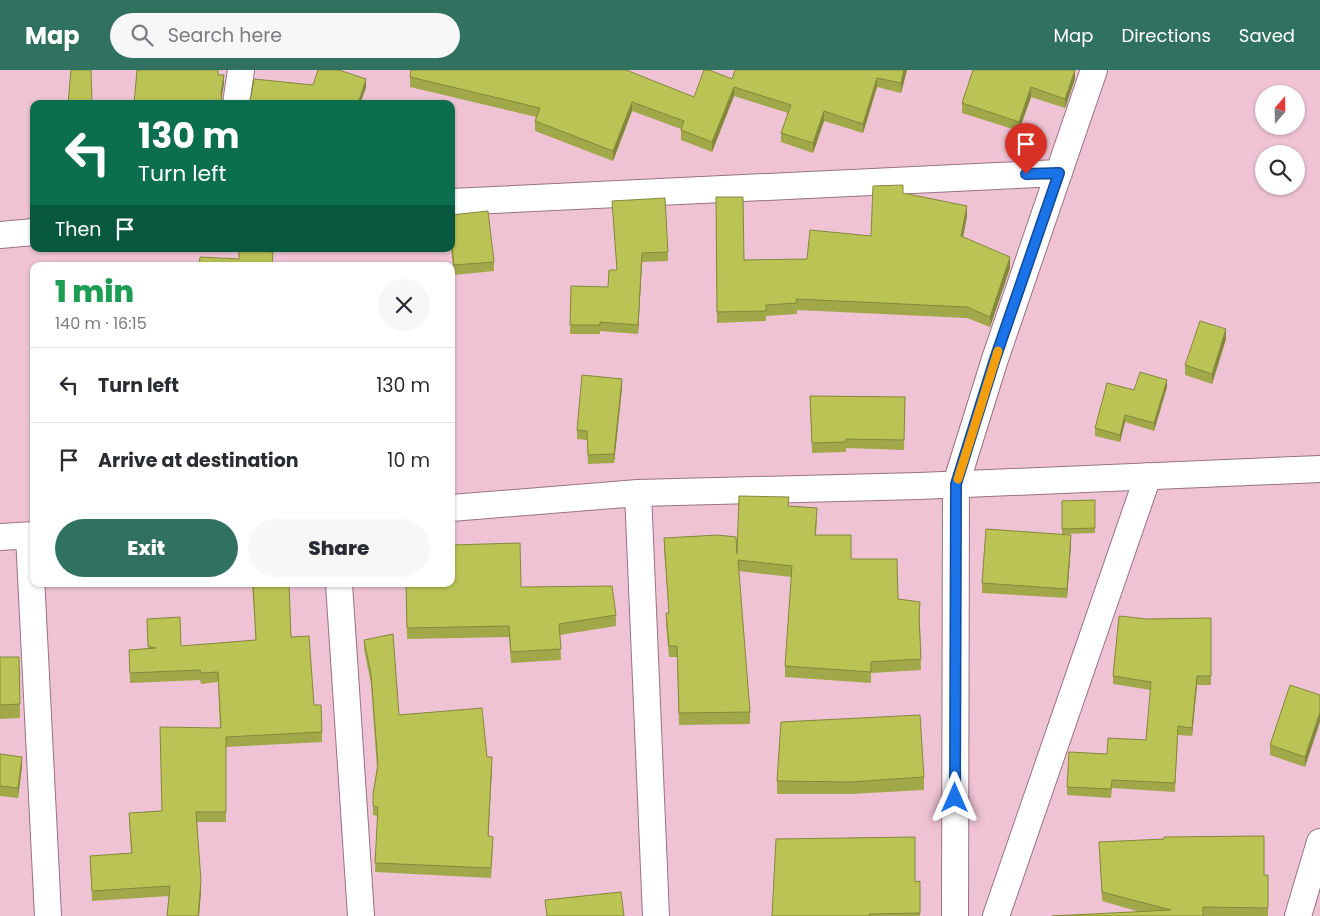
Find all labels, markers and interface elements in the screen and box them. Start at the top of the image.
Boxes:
search box [110,13,460,58]
text: Map [25,19,80,52]
icon: search [128,21,156,49]
text: Search here [168,22,282,49]
text: Map [1054,23,1093,48]
text: Directions [1121,23,1211,48]
text: Saved [1239,23,1295,48]
north arrow [1255,85,1305,135]
map controls [1255,85,1305,195]
text: 130 m [138,111,240,160]
icon: left [55,120,120,185]
pin [1005,123,1047,174]
icon: arrive [1012,130,1040,158]
button: search [1255,145,1305,195]
text: Turn left [138,158,226,189]
icon: arrive [111,215,139,243]
text: Then [55,216,101,243]
text: 1 min [55,270,134,313]
button: close [378,279,430,331]
text: 140 m · 16:15 [55,312,147,335]
icon: left [55,371,83,399]
text: Turn left [98,372,179,399]
text: 130 m [376,372,430,399]
icon: arrive [55,446,83,474]
text: Arrive at destination [98,447,299,474]
text: 10 m [387,447,430,474]
button: Exit [55,519,238,577]
button: Share [248,519,430,577]
position arrow [928,771,980,823]

